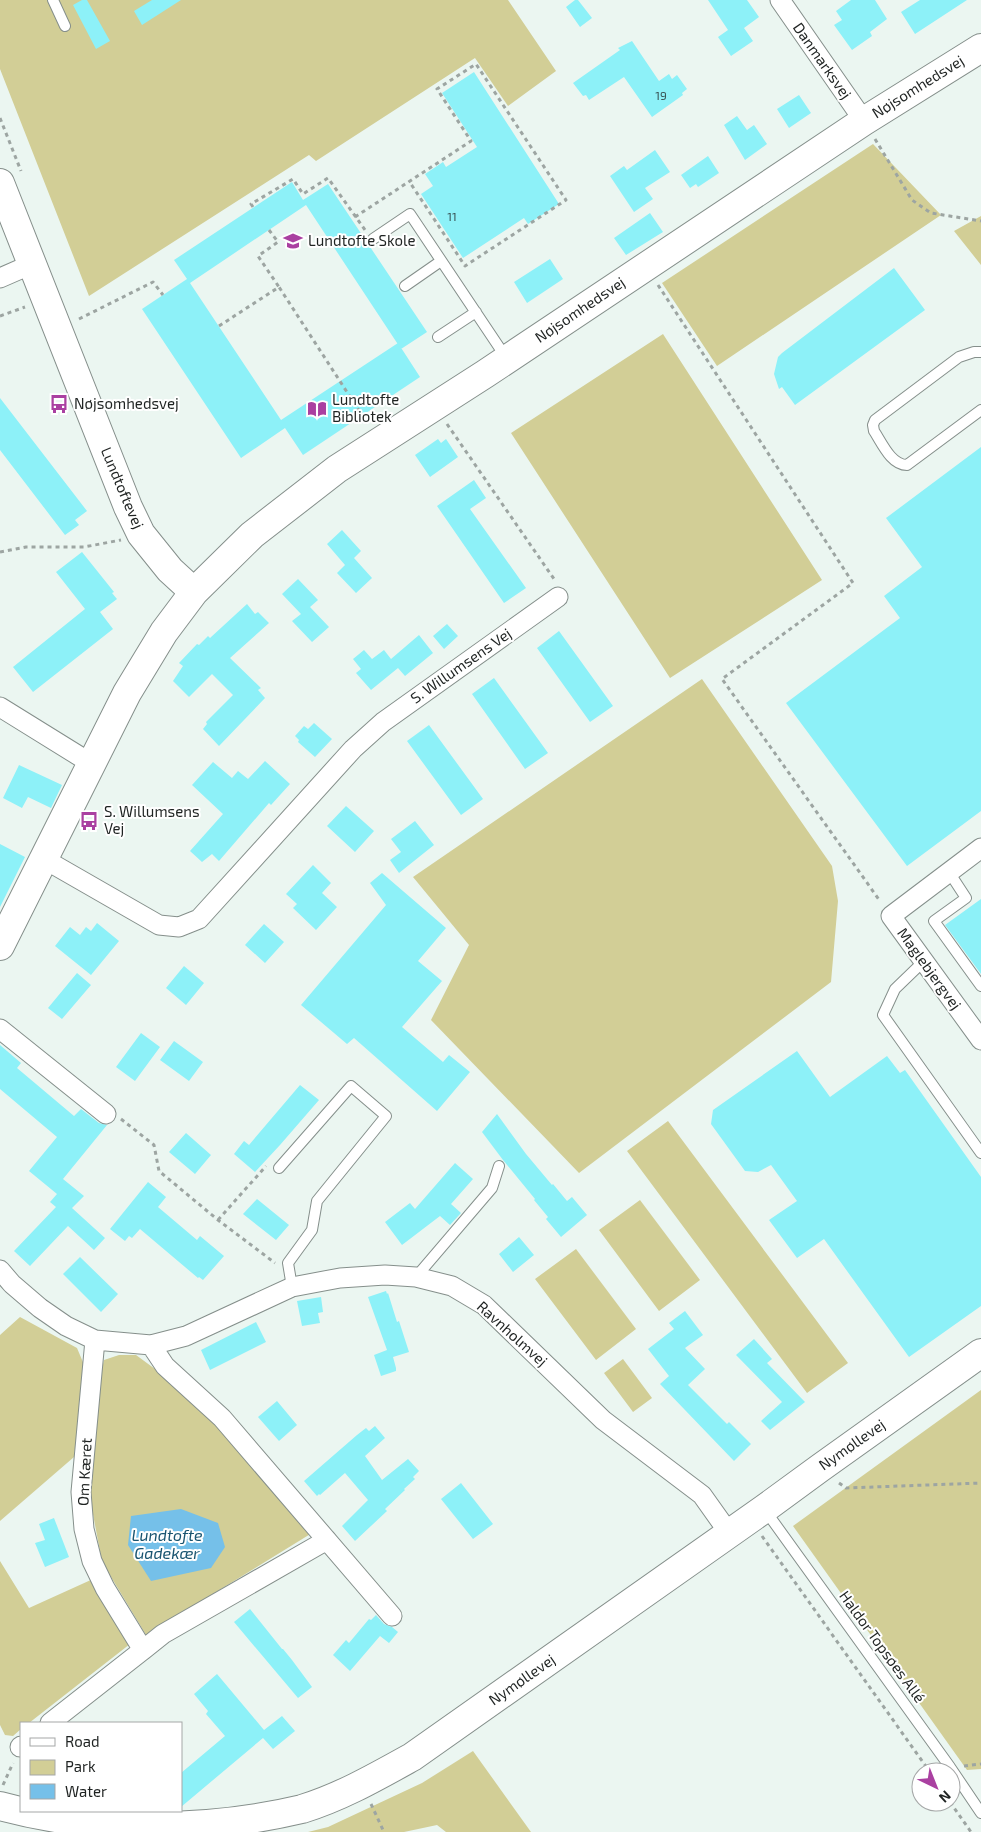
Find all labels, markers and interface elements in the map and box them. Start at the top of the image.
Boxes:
street label: Danmarksvej [789,19,856,103]
street label: Nøjsomhedsvej [868,51,967,122]
house number: 19 [655,88,667,102]
house number: 11 [447,209,457,223]
school or university icon: Lundtofte Skole [282,230,304,252]
place label: Lundtofte Skole [308,231,415,249]
street label: Nøjsomhedsvej [531,272,628,347]
place label: Lundtofte Bibliotek [332,390,399,425]
bus stop icon: Nøjsomhedsvej [48,393,70,415]
place label: Nøjsomhedsvej [74,394,179,413]
library icon: Lundtofte Bibliotek [306,398,328,420]
street label: Lundtoftevej [97,444,148,532]
street label: S. Willumsens Vej [407,624,515,707]
place label: S. Willumsens Vej [104,802,200,838]
bus stop icon: S. Willumsens Vej [78,810,100,832]
street label: Maglebjergvej [893,924,965,1013]
street label: Ravnholmvej [473,1297,552,1370]
street label: Nymøllevej [815,1415,889,1474]
street label: Om Kæret [73,1437,95,1506]
water label: Lundtofte Gadekær [131,1525,203,1562]
street label: Haldor Topsøes Allé [836,1587,929,1706]
street label: Nymøllevej [485,1650,559,1709]
legend [20,1722,182,1812]
text: Road [65,1732,100,1750]
text: Park [65,1757,96,1775]
north arrow [911,1762,961,1812]
text: Water [65,1782,107,1800]
text: N [936,1787,955,1807]

